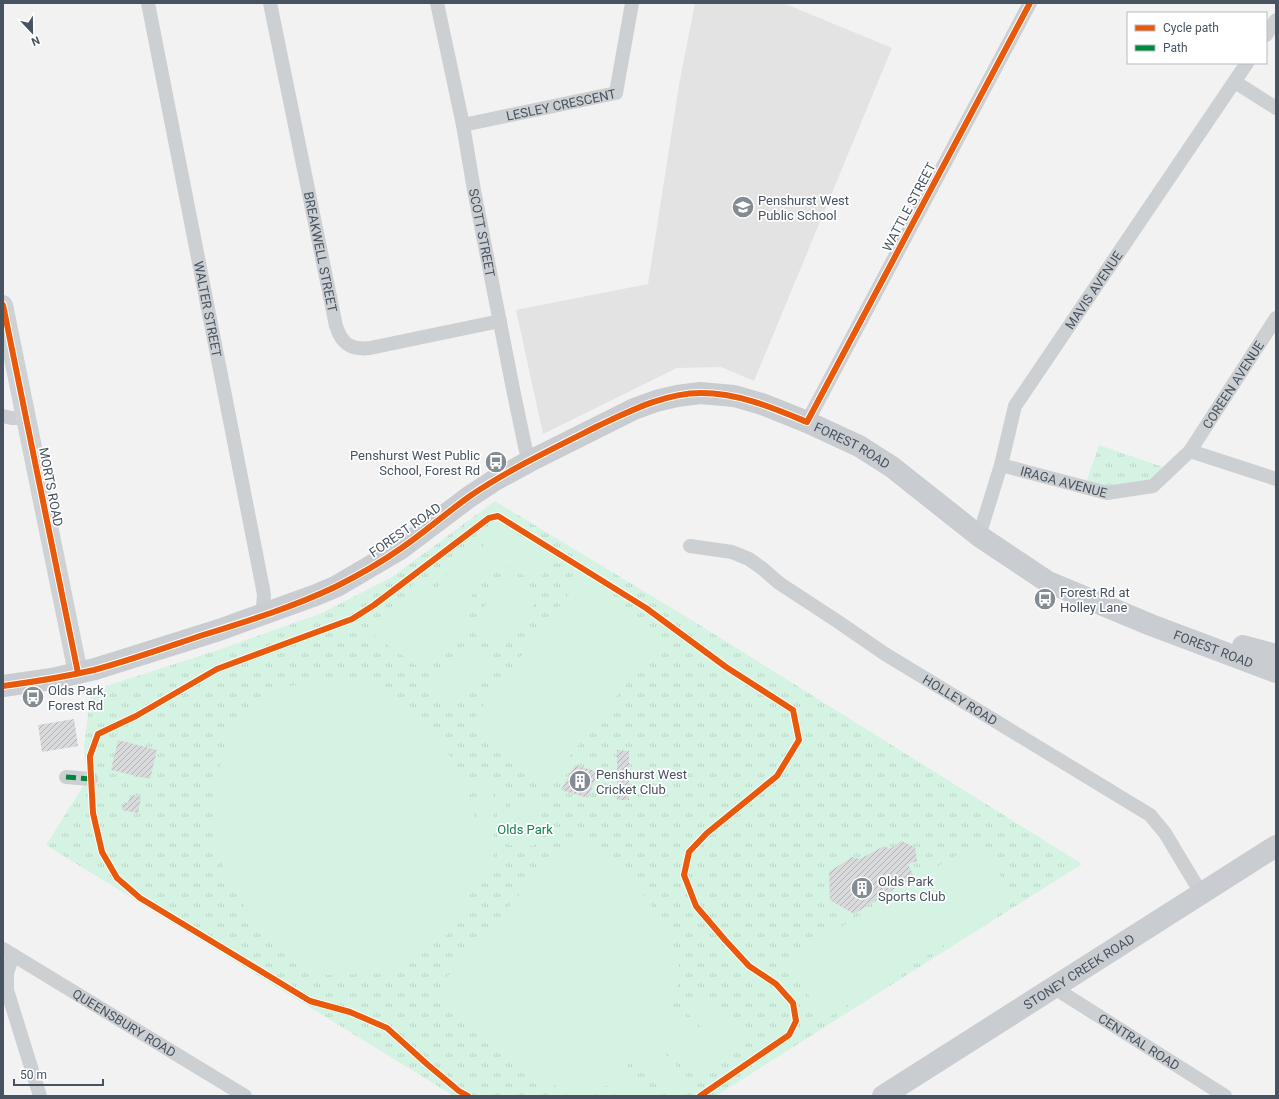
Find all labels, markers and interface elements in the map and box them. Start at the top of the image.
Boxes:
north arrow [12,12,52,52]
legend [1127,12,1267,64]
text: Cycle path [1163,21,1219,35]
text: N [29,33,42,48]
text: Path [1163,41,1188,55]
street label: LESLEY CRESCENT [505,86,617,123]
street label: WATTLE STREET [879,160,939,254]
street label: SCOTT STREET [466,187,498,278]
street label: BREAKWELL STREET [301,190,341,314]
place label: Penshurst West Public School [758,193,849,223]
school or university icon: Penshurst West Public School [730,194,756,220]
street label: MAVIS AVENUE [1062,248,1125,332]
street label: WALTER STREET [191,260,225,359]
street label: COREEN AVENUE [1199,338,1267,431]
street label: FOREST ROAD [812,419,893,471]
street label: MORTS ROAD [36,446,66,528]
place label: Penshurst West Public School, Forest Rd [350,448,480,478]
bus stop icon: Penshurst West Public School, Forest Rd [483,449,509,475]
street label: IRAGA AVENUE [1019,463,1109,500]
street label: FOREST ROAD [366,500,444,560]
place label: Forest Rd at Holley Lane [1060,585,1130,615]
bus stop icon: Forest Rd at Holley Lane [1032,586,1058,612]
street label: FOREST ROAD [1172,627,1255,670]
street label: HOLLEY ROAD [920,671,1000,728]
place label: Olds Park, Forest Rd [48,683,106,713]
bus stop icon: Olds Park, Forest Rd [20,684,46,710]
place label: Penshurst West Cricket Club [596,767,687,797]
building icon: Penshurst West Cricket Club [567,768,593,794]
park label: Olds Park [497,822,553,837]
place label: Olds Park Sports Club [878,874,945,904]
building icon: Olds Park Sports Club [849,875,875,901]
street label: STONEY CREEK ROAD [1021,931,1137,1012]
street label: QUEENSBURY ROAD [70,986,179,1060]
street label: CENTRAL ROAD [1096,1010,1183,1073]
scale bar [14,1061,103,1087]
text: 50 m [20,1068,47,1082]

